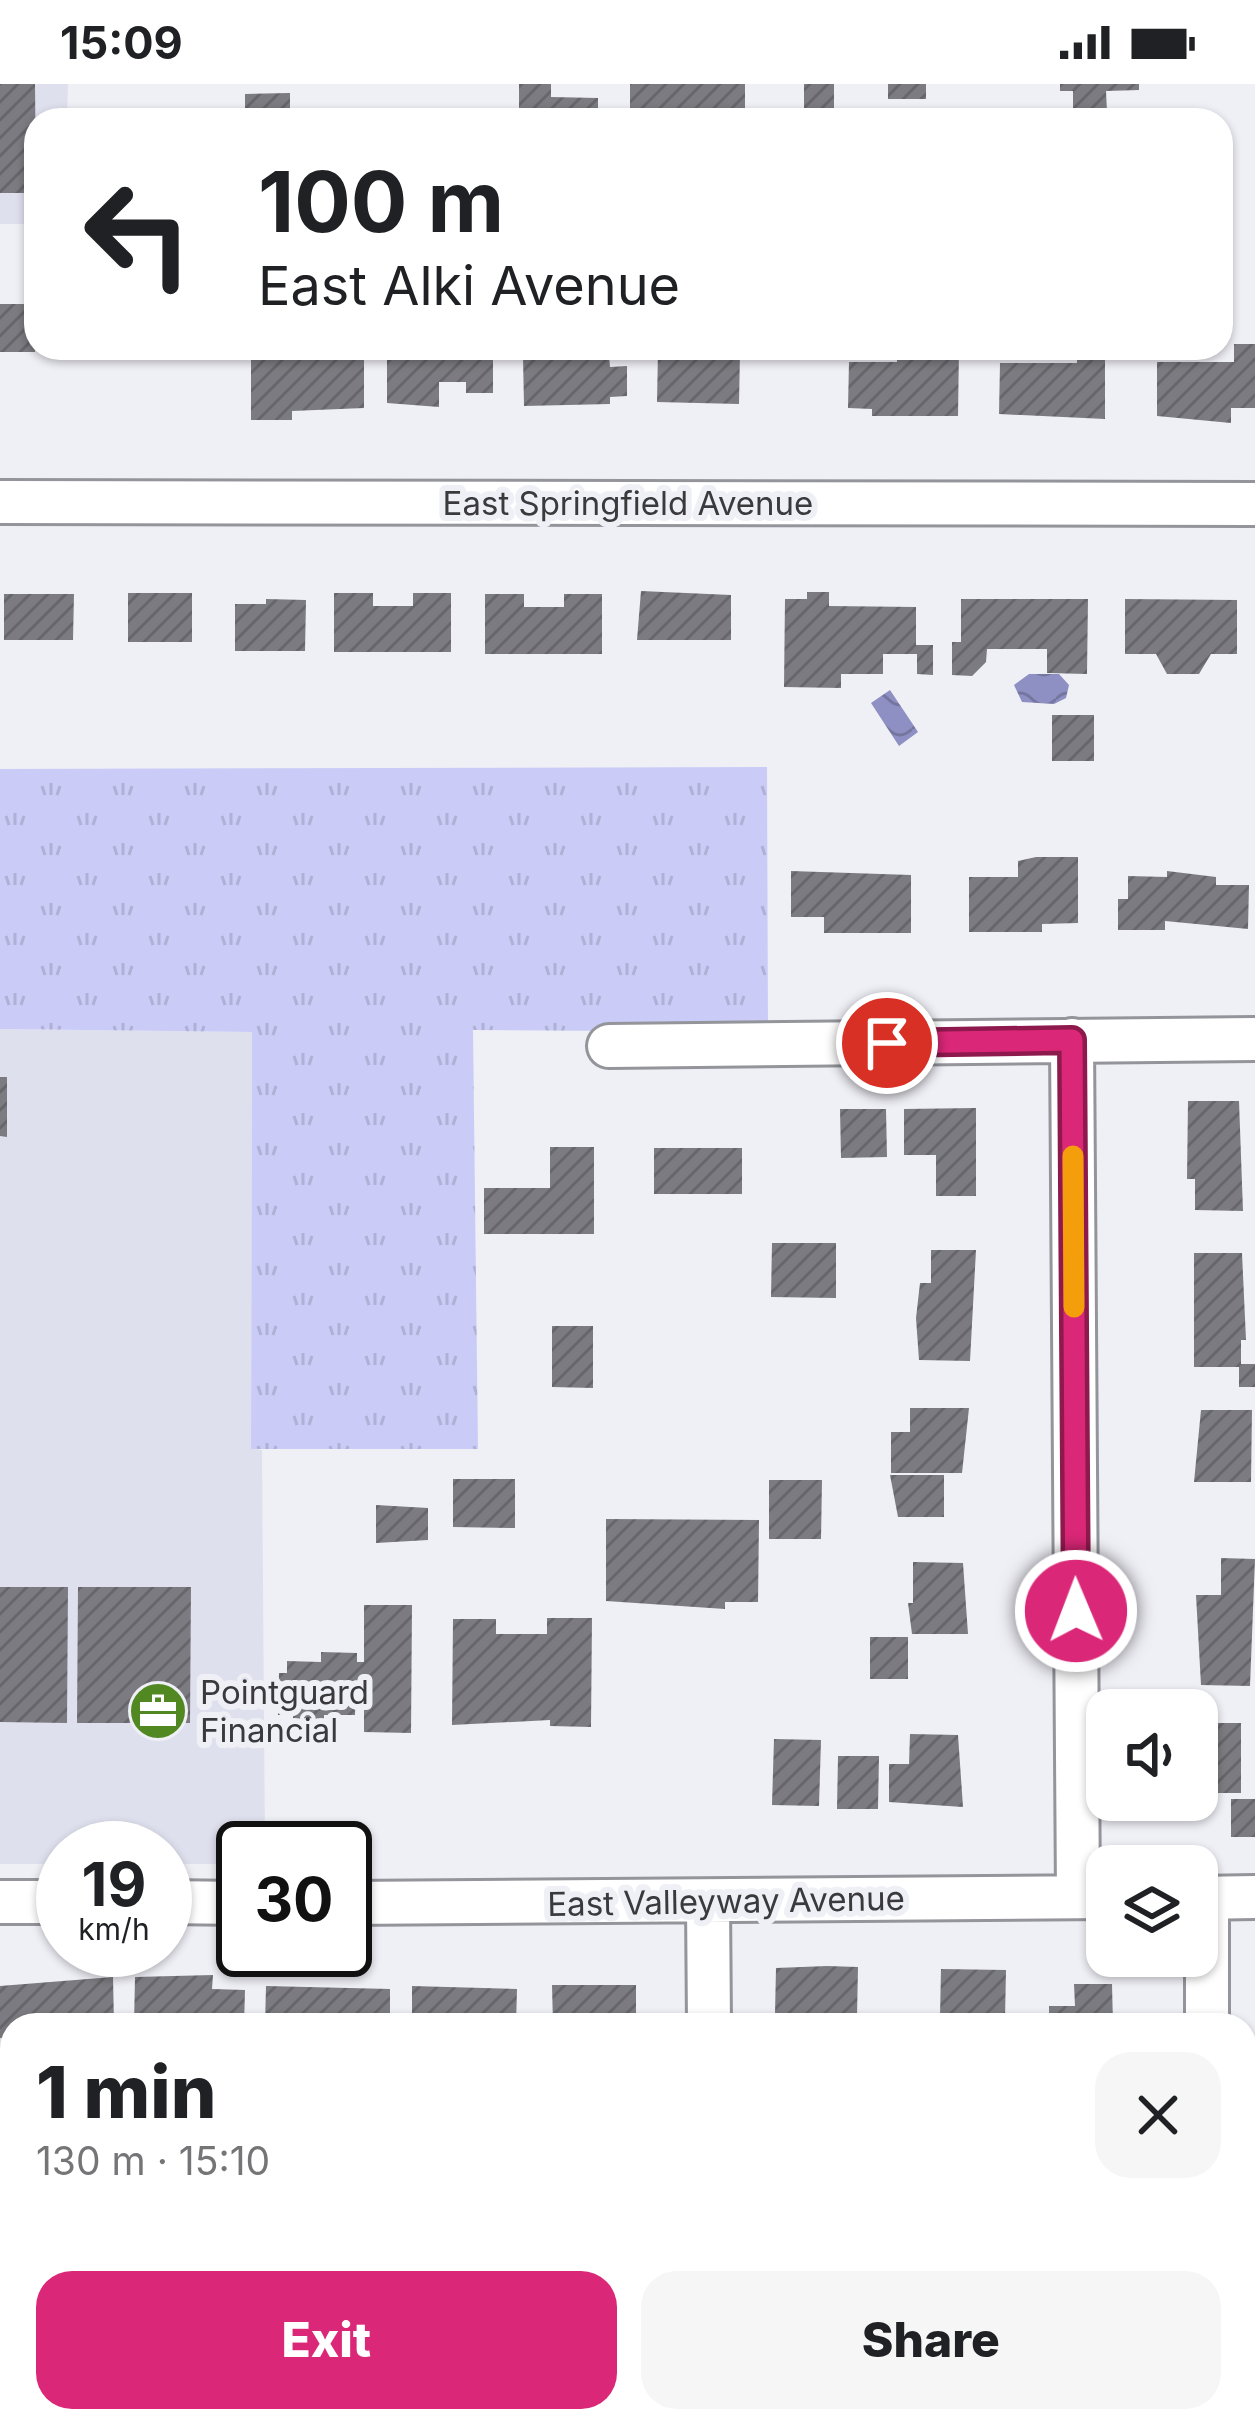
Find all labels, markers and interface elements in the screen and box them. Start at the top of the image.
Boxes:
text: 15:09 [60,15,183,70]
text: 100 m [258,151,504,252]
icon: left [60,156,216,312]
text: East Alki Avenue [258,253,680,318]
street label: East Springfield Avenue [443,483,813,523]
pin [836,992,938,1094]
icon: arrive [854,1010,920,1076]
position arrow [1013,1548,1139,1674]
place label: Pointguard Financial [200,1672,369,1750]
office icon: Pointguard Financial [127,1680,189,1742]
map controls [1086,1689,1218,1977]
button: sound [1086,1689,1218,1821]
speed limit sign: 30 [216,1821,372,1977]
button: layers [1086,1845,1218,1977]
text: 19 [82,1848,146,1920]
street label: East Valleyway Avenue [547,1878,905,1924]
text: km/h [78,1911,150,1947]
text: 1 min [36,2048,216,2135]
button: close [1095,2052,1221,2178]
text: 130 m · 15:10 [36,2137,270,2184]
button: Exit [36,2271,617,2409]
button: Share [641,2271,1221,2409]

